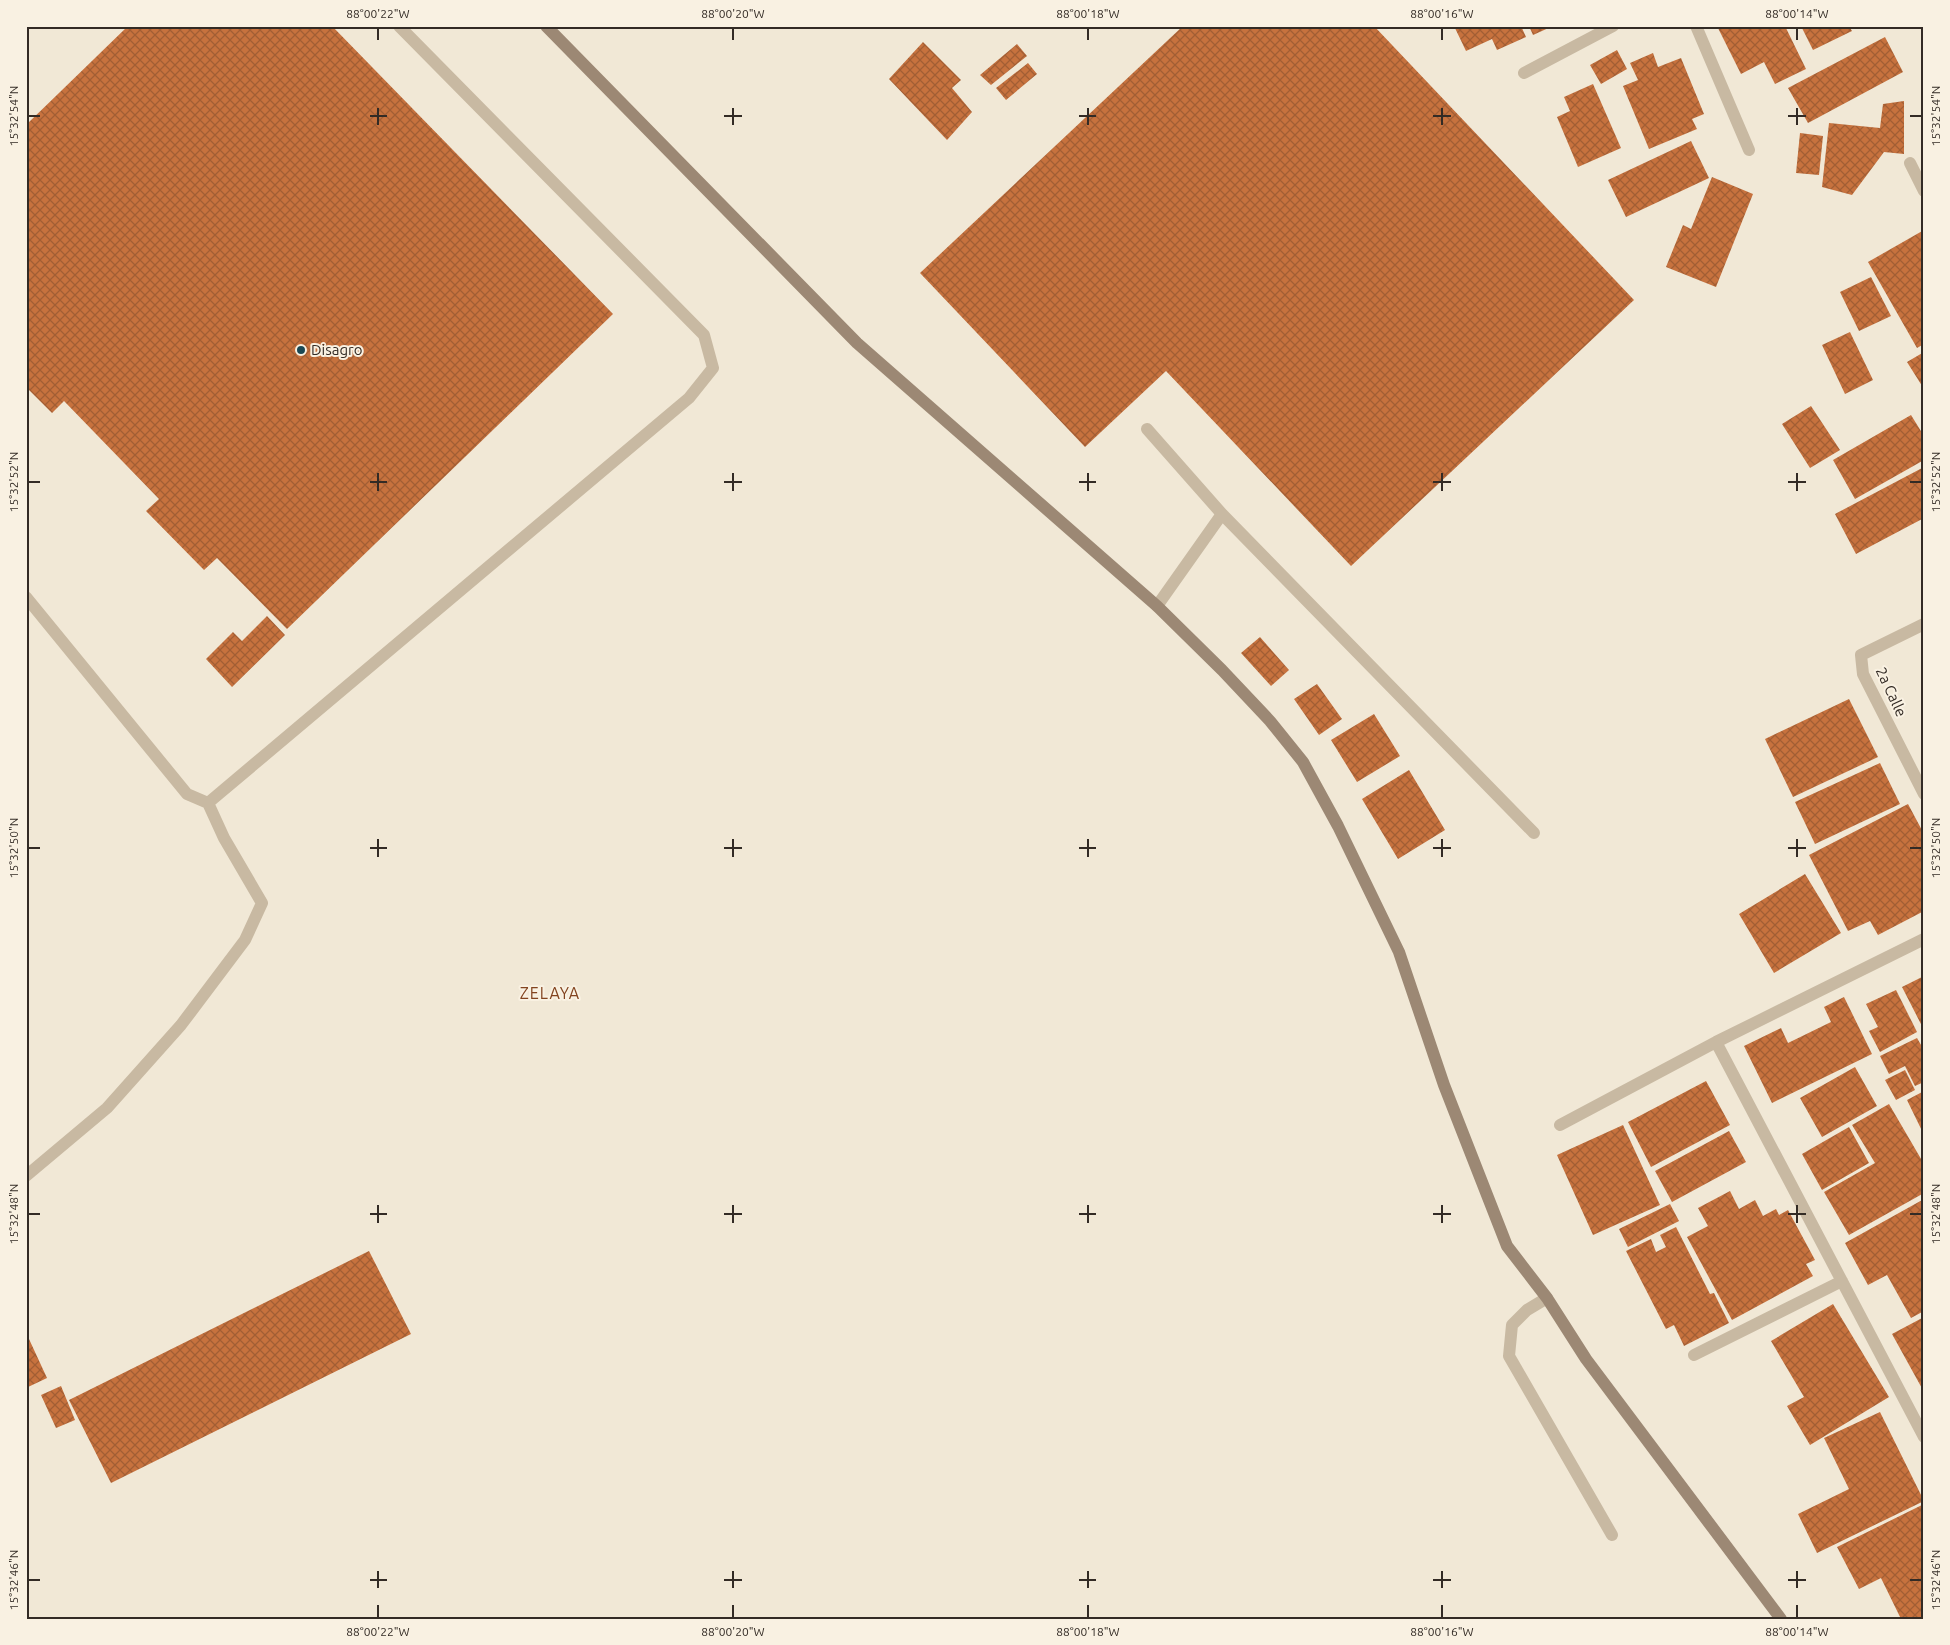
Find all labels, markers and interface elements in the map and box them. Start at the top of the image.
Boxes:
text: 88°00'22"W [346,7,410,20]
text: 88°00'20"W [701,7,765,20]
text: 88°00'18"W [1056,7,1120,20]
text: 88°00'16"W [1410,7,1474,20]
text: 88°00'14"W [1765,7,1829,20]
text: 15°32'54"N [7,86,20,146]
text: 15°32'54"N [1929,86,1942,146]
place label: Disagro [311,341,363,358]
marker: Disagro [295,344,307,356]
text: 15°32'52"N [7,452,20,512]
text: 15°32'52"N [1929,452,1942,512]
street label: 2a Calle [1873,664,1910,719]
text: 15°32'50"N [7,818,20,878]
text: 15°32'50"N [1929,818,1942,878]
district label: ZELAYA [520,984,580,1002]
text: 15°32'48"N [7,1184,20,1244]
text: 15°32'48"N [1929,1184,1942,1244]
text: 15°32'46"N [7,1550,20,1610]
text: 15°32'46"N [1929,1550,1942,1610]
text: 88°00'22"W [346,1625,410,1638]
text: 88°00'20"W [701,1625,765,1638]
text: 88°00'18"W [1056,1625,1120,1638]
text: 88°00'16"W [1410,1625,1474,1638]
text: 88°00'14"W [1765,1625,1829,1638]

